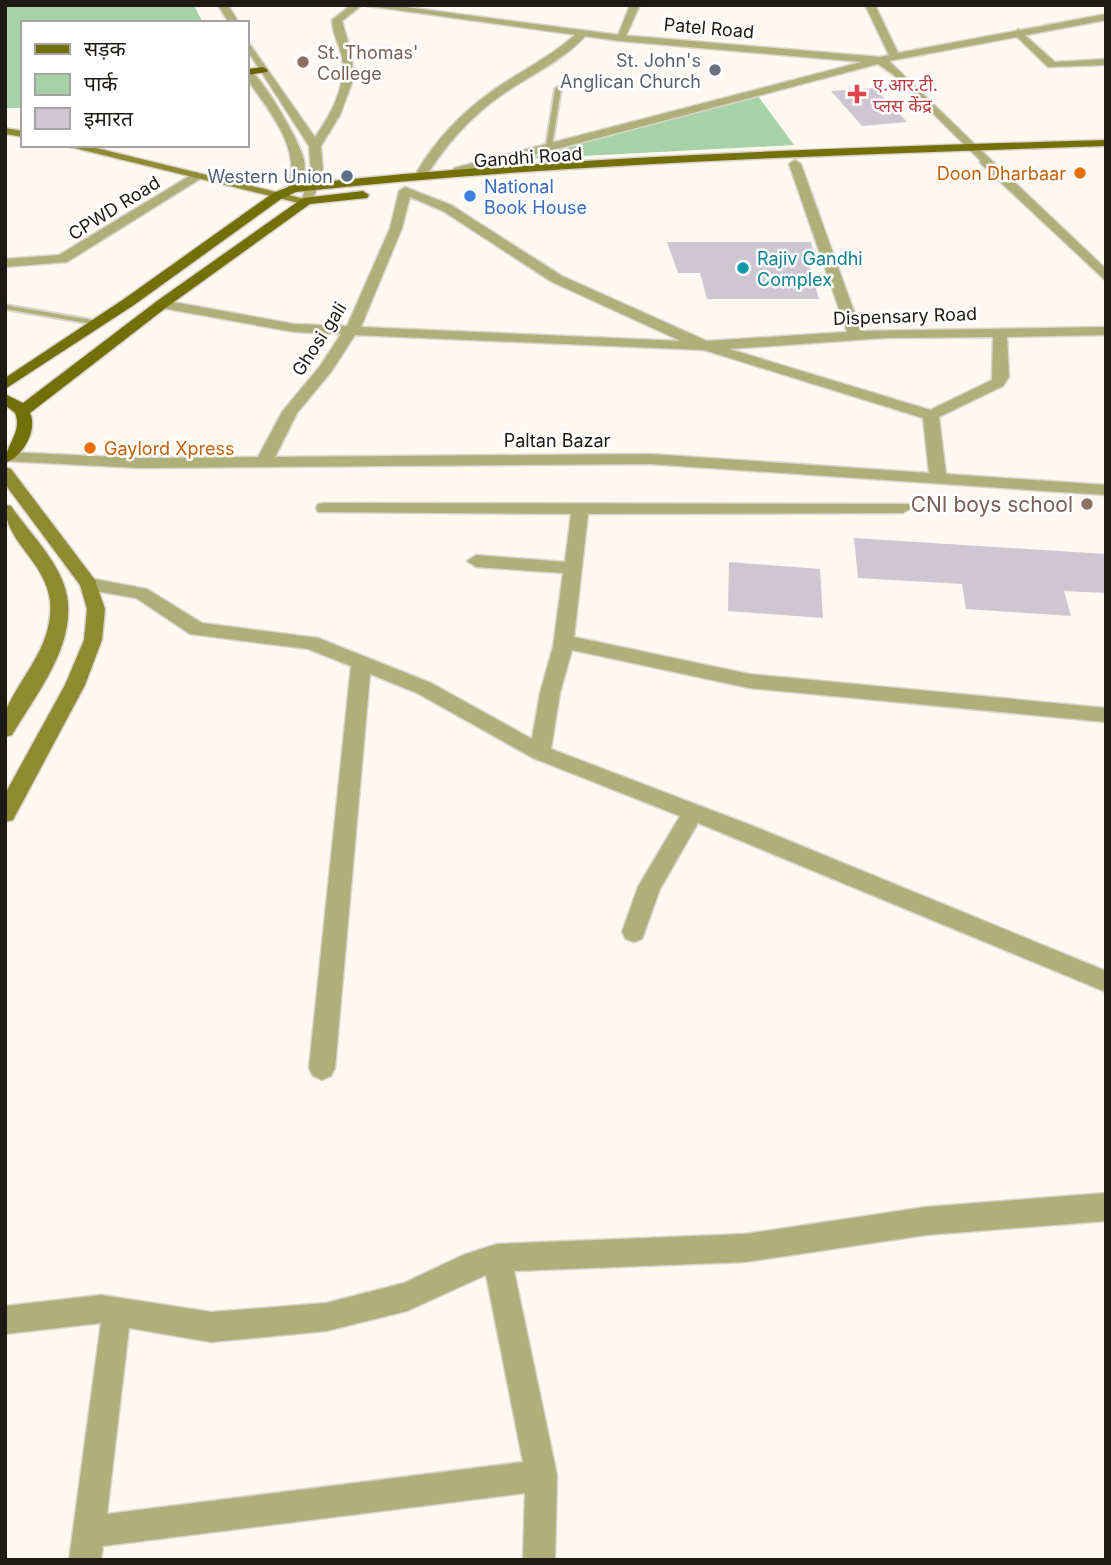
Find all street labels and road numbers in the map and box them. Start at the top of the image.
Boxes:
street label: Patel Road [663,14,755,42]
street label: Gandhi Road [473,143,583,171]
street label: CPWD Road [64,172,164,244]
street label: Ghosi gali [287,298,351,380]
street label: Dispensary Road [833,303,977,329]
street label: Paltan Bazar [504,430,611,451]

